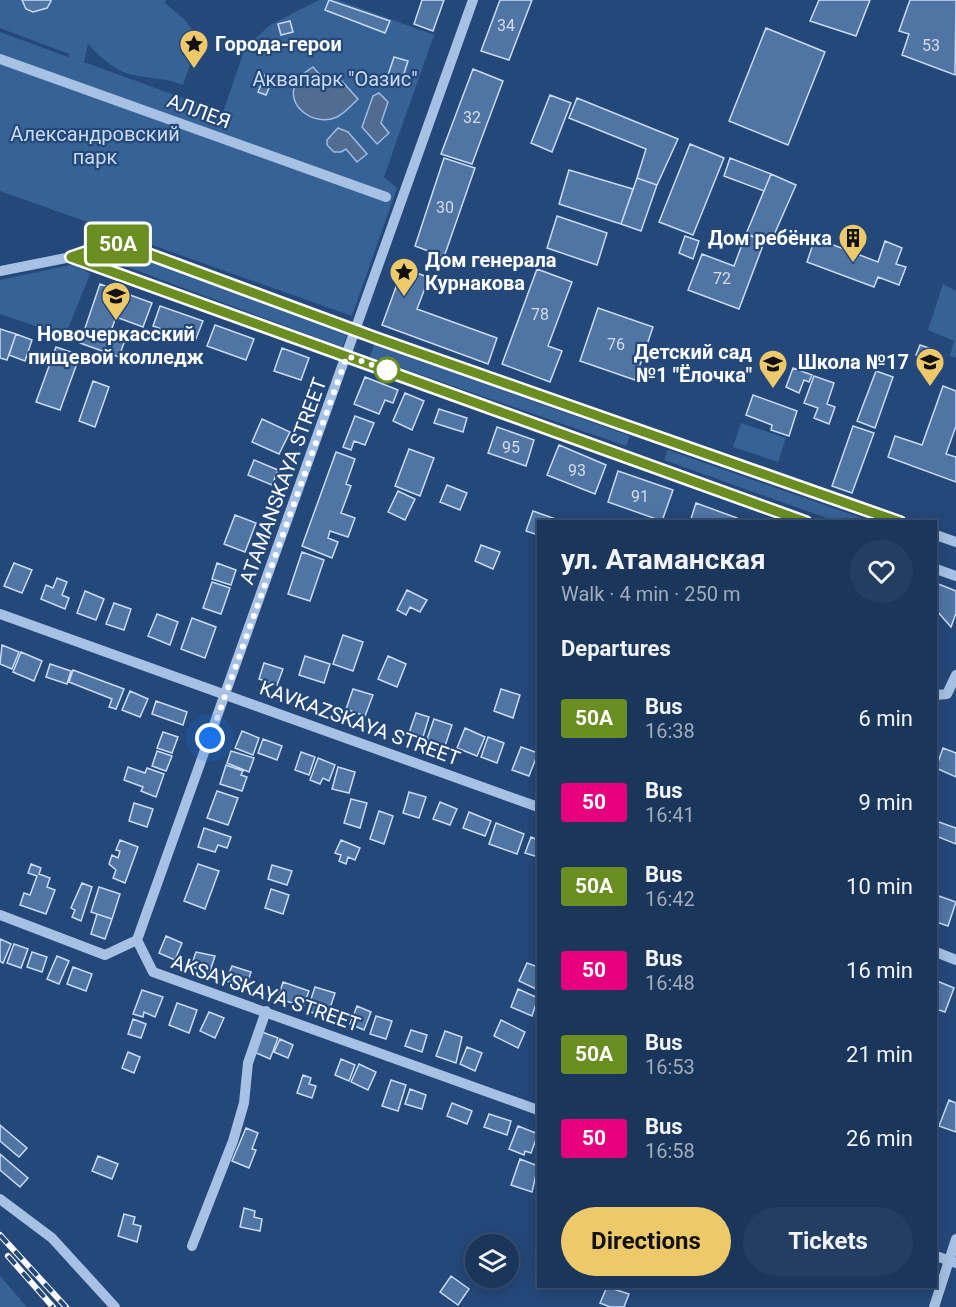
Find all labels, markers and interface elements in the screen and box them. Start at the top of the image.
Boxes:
house number: 34 [497,16,515,35]
place icon: Города-герои [178,28,210,70]
place label: Города-герои [215,32,342,56]
house number: 53 [922,36,940,55]
park label: Аквапарк "Оазис" [252,67,418,91]
street label: АЛЛЕЯ [164,88,234,134]
house number: 32 [463,108,481,127]
park label: Александровский парк [10,122,180,169]
house number: 30 [436,198,454,217]
building icon: Дом ребёнка [837,222,869,264]
line badge: 50А [84,224,152,264]
place label: Дом ребёнка [708,226,832,250]
text: 50А [99,232,137,256]
place label: Дом генерала Курнакова [425,248,557,295]
place icon: Дом генерала Курнакова [388,256,420,298]
house number: 72 [713,269,731,288]
school or university icon: Новочеркасский пищевой колледж [100,280,132,322]
house number: 78 [531,305,549,324]
place label: Новочеркасский пищевой колледж [28,322,204,369]
house number: 76 [607,335,625,354]
place label: Детский сад №1 "Ёлочка" [634,340,752,387]
school or university icon: Школа №17 [914,346,946,388]
school or university icon: Детский сад №1 "Ёлочка" [757,348,789,390]
place label: Школа №17 [798,350,909,374]
unlabelled marker [374,357,400,383]
street label: ATAMANSKAYA STREET [235,375,332,587]
house number: 95 [502,438,520,457]
house number: 93 [568,461,586,480]
house number: 91 [631,487,649,506]
button: heart [850,540,913,603]
text: ул. Атаманская [561,543,766,576]
text: Walk · 4 min · 250 m [561,582,740,606]
text: Departures [561,636,671,661]
street label: KAVKAZSKAYA STREET [256,676,464,771]
text: Bus [645,694,683,719]
text: 50А [575,706,613,730]
text: 6 min [858,706,913,731]
text: 16:38 [645,719,695,743]
your location [195,723,225,753]
text: Bus [645,778,683,803]
text: 50 [582,790,606,814]
text: 9 min [858,790,913,815]
text: 16:41 [645,803,695,827]
text: Bus [645,862,683,887]
text: 50А [575,874,613,898]
text: 10 min [846,874,913,899]
text: 16:42 [645,887,695,911]
text: Bus [645,946,683,971]
street label: AKSAYSKAYA STREET [168,949,364,1037]
text: 50 [582,958,606,982]
text: 16 min [846,958,913,983]
text: 16:48 [645,971,695,995]
text: Bus [645,1030,683,1055]
text: 50А [575,1042,613,1066]
text: 21 min [846,1042,913,1067]
text: 16:53 [645,1055,695,1079]
text: Bus [645,1114,683,1139]
text: 50 [582,1126,606,1150]
text: 26 min [846,1126,913,1151]
text: 16:58 [645,1139,695,1163]
button: Directions [561,1207,731,1276]
button: Tickets [743,1207,913,1276]
map controls [465,1234,519,1288]
button: layers [465,1234,519,1288]

